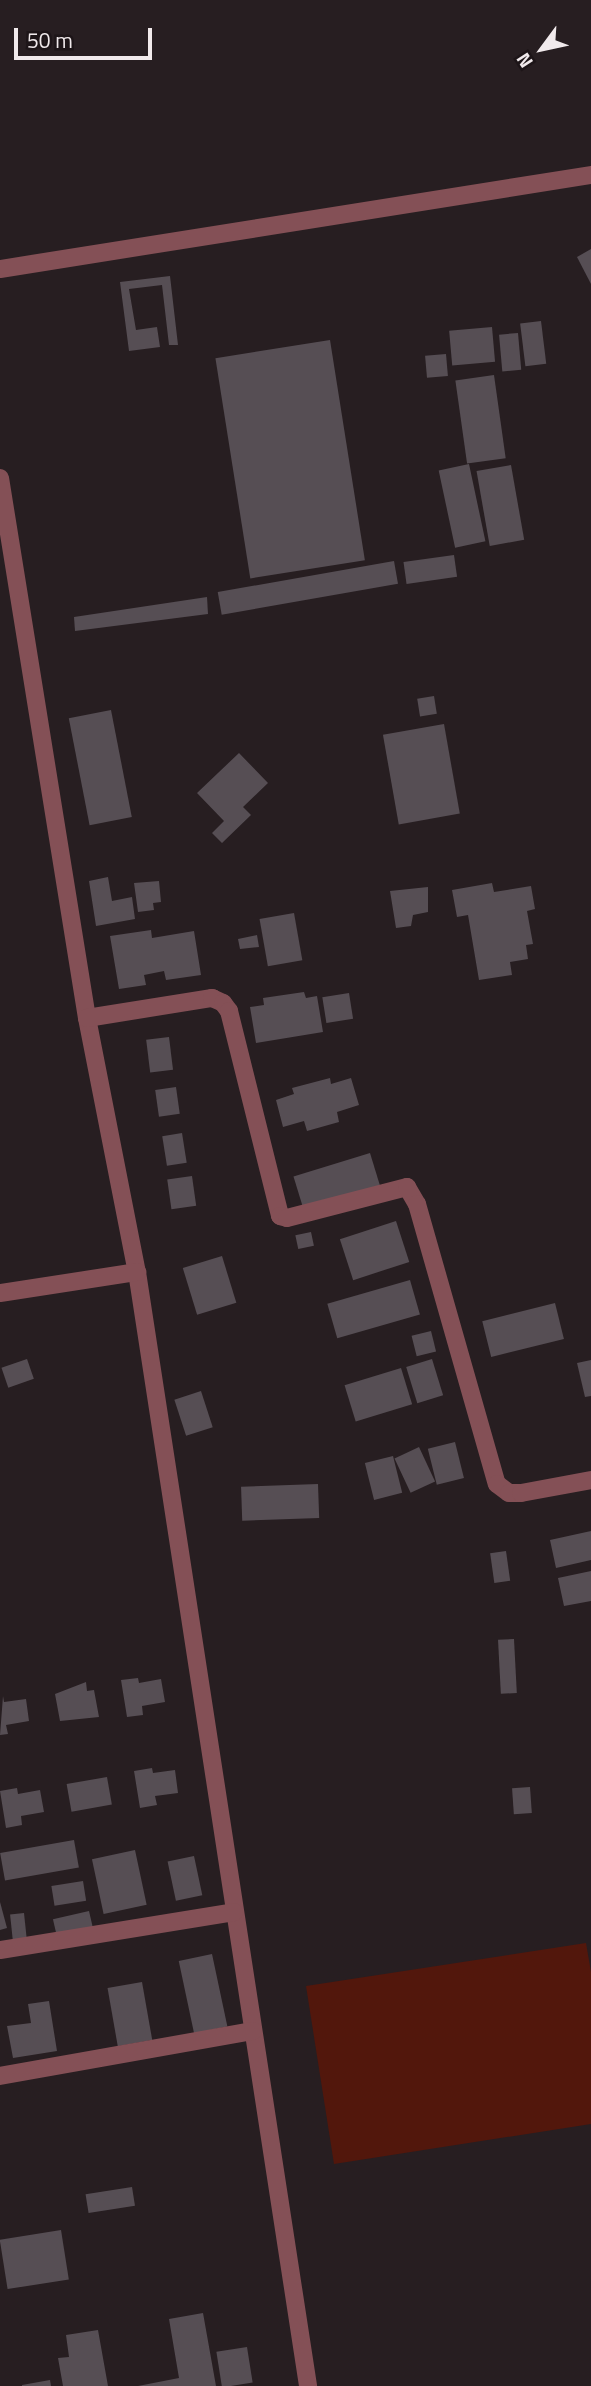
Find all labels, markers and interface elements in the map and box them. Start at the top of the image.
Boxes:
scale bar [18,14,156,58]
north arrow [507,14,577,84]
text: 50 m [27,24,73,56]
text: N [508,47,540,74]

